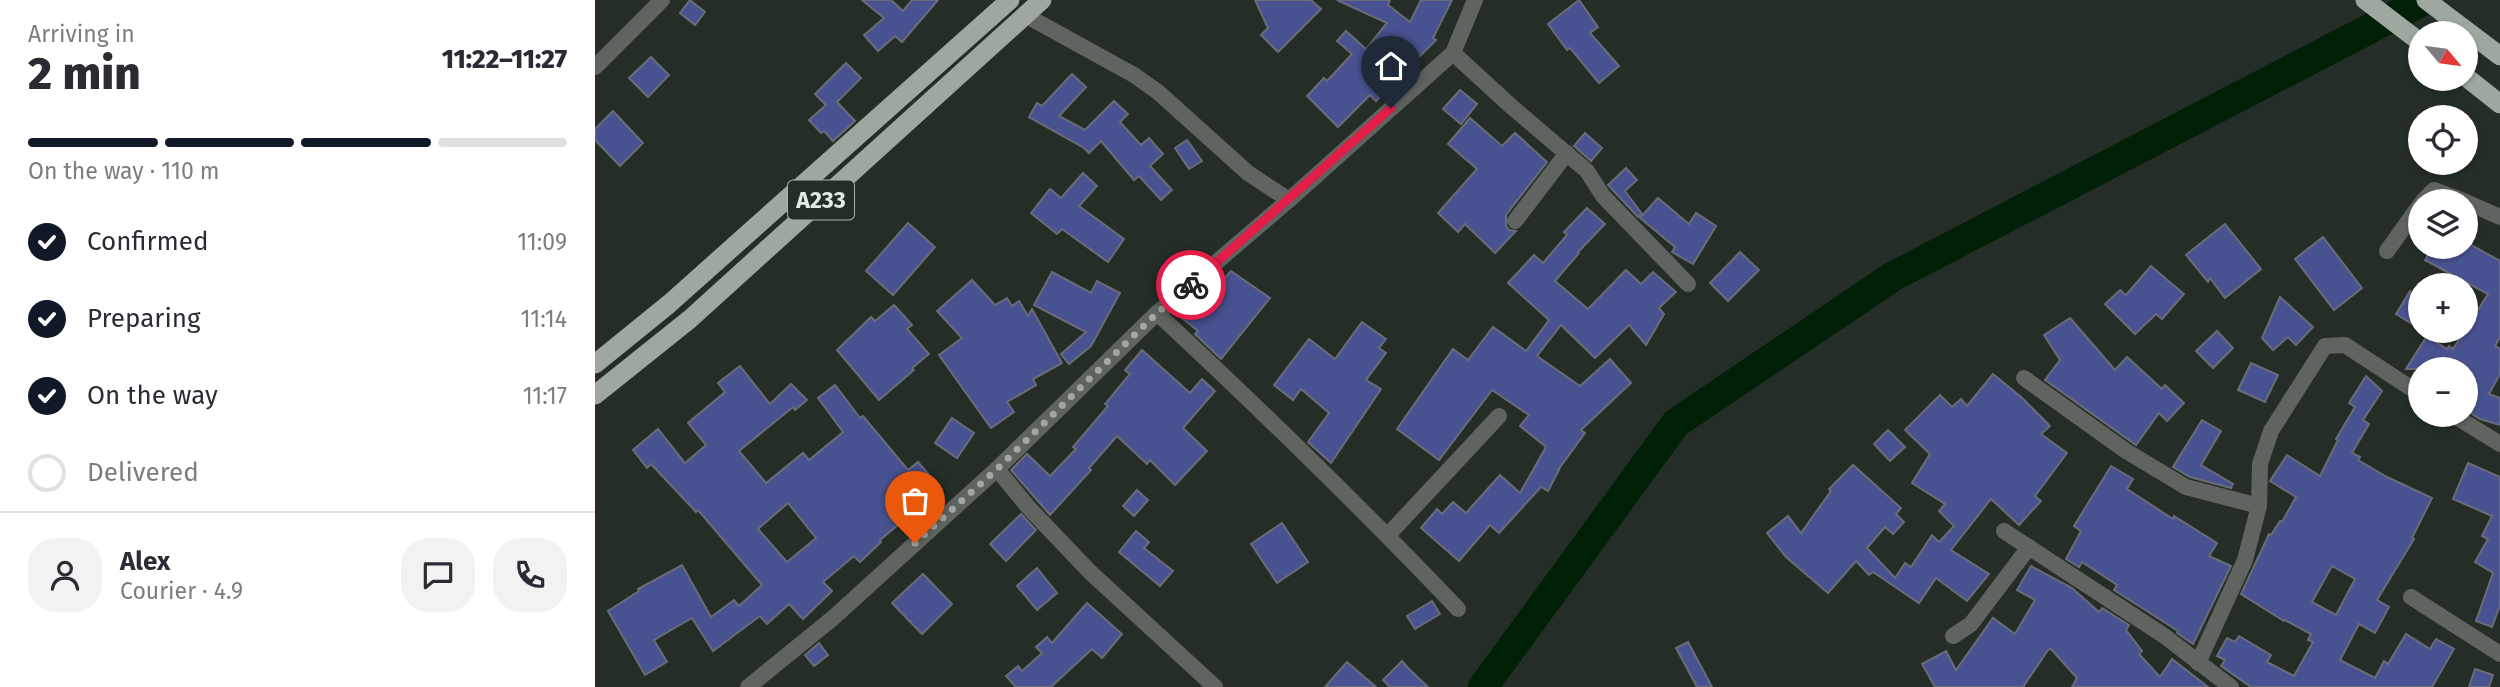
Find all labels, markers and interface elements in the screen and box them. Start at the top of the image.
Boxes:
text: Arriving in [28,20,135,48]
north arrow [2408,21,2478,91]
map controls [2408,21,2478,427]
pin [1361,36,1421,108]
text: 11:22–11:27 [442,44,567,75]
text: 2 min [28,46,141,101]
icon: home [1372,47,1410,85]
button: locate [2408,105,2478,175]
text: On the way · 110 m [28,157,220,185]
road number: A233 [788,181,854,220]
button: layers [2408,189,2478,259]
icon: check [28,223,66,261]
text: Confirmed [87,226,208,257]
text: 11:09 [517,228,567,256]
courier [1156,250,1226,320]
icon: bike [1172,266,1210,304]
button: + [2408,273,2478,343]
icon: check [28,300,66,338]
text: Preparing [87,303,200,334]
text: 11:14 [521,305,567,333]
button: − [2408,357,2478,427]
icon: check [28,377,66,415]
text: On the way [87,380,218,411]
text: 11:17 [523,382,567,410]
text: Delivered [87,457,199,488]
pin [885,471,945,543]
icon: bag [896,482,934,520]
button: person [28,538,102,612]
button: chat [401,538,475,612]
button: phone [493,538,567,612]
text: Alex [120,546,170,577]
text: Courier · 4.9 [120,577,243,605]

